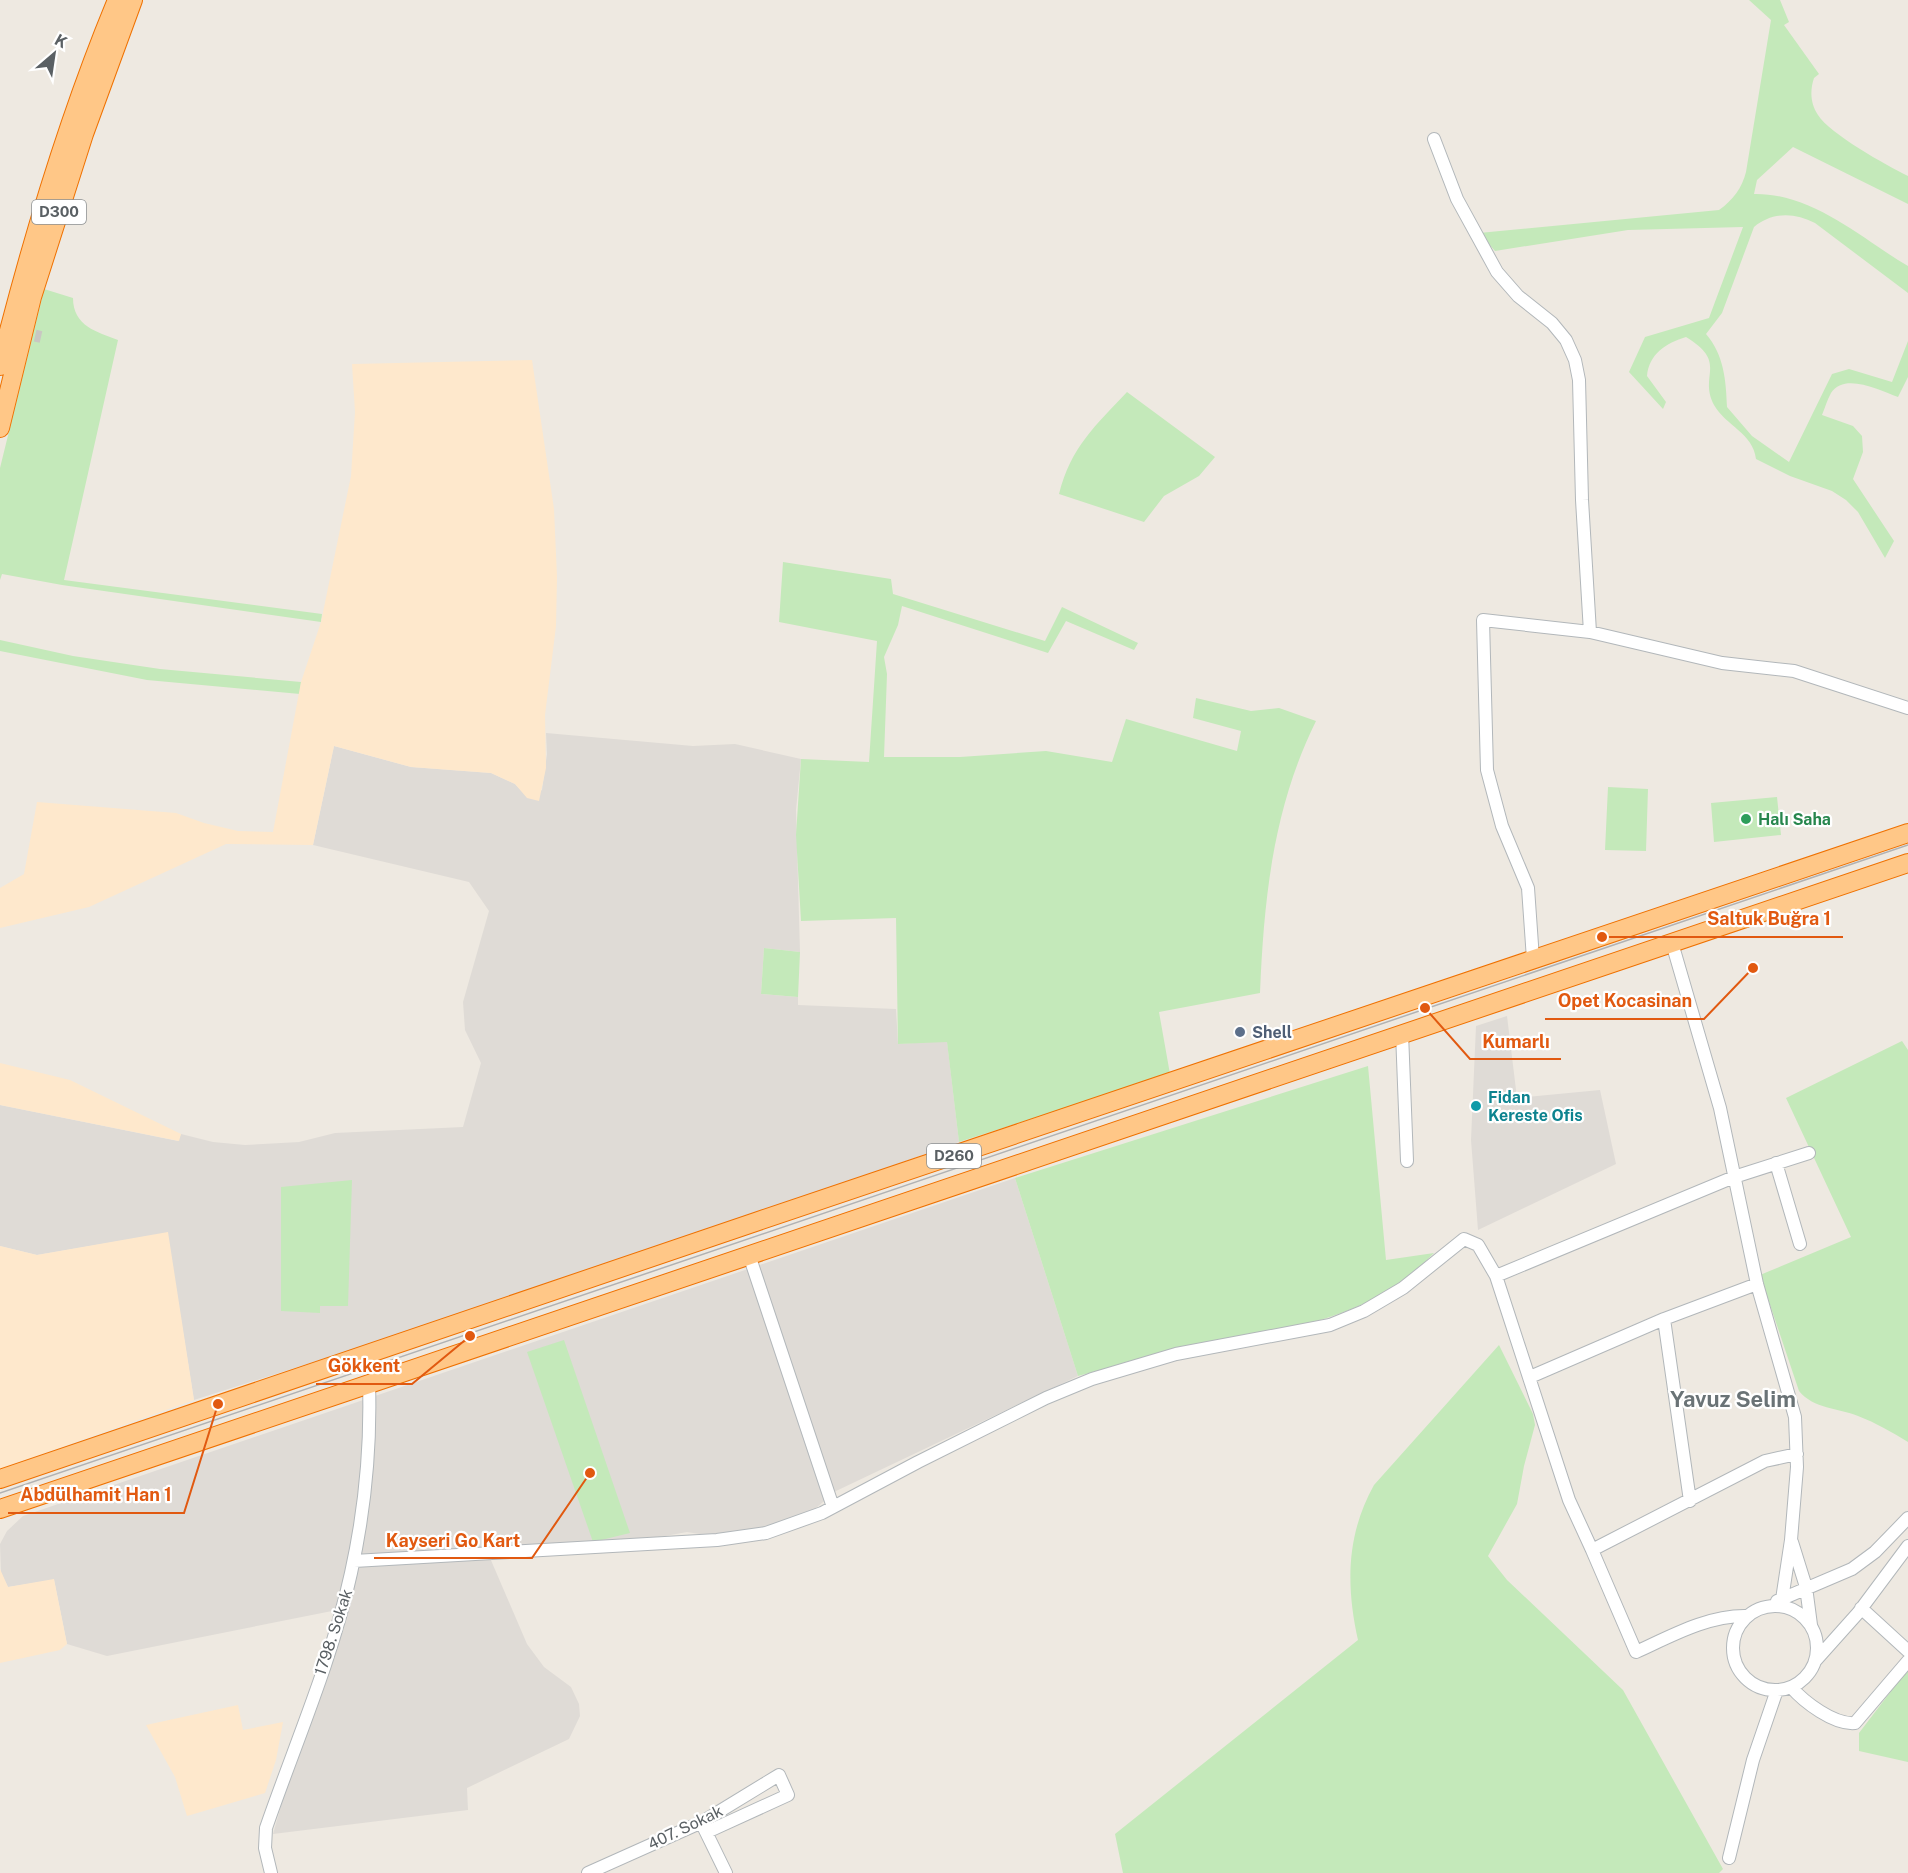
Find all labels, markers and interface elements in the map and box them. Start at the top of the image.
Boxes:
north arrow [24,24,84,84]
text: K [51,30,71,53]
road number: D300 [32,200,86,224]
place label: Halı Saha [1758,810,1831,829]
marker: Halı Saha [1739,812,1753,826]
callout: Saltuk Buğra 1 [1695,901,1843,937]
text: Saltuk Buğra 1 [1707,908,1831,929]
callout: Opet Kocasinan [1545,983,1704,1019]
text: Opet Kocasinan [1558,990,1692,1011]
place label: Shell [1252,1023,1292,1042]
callout: Kumarlı [1470,1023,1561,1059]
marker: Shell [1233,1025,1247,1039]
text: Kumarlı [1482,1031,1550,1052]
place label: Fidan Kereste Ofis [1488,1088,1583,1125]
marker: Fidan Kereste Ofis [1469,1099,1483,1113]
road number: D260 [927,1144,981,1168]
callout: Gökkent [316,1348,412,1384]
text: Gökkent [328,1355,400,1376]
district label: Yavuz Selim [1670,1386,1796,1412]
callout: Abdülhamit Han 1 [8,1477,184,1513]
text: Abdülhamit Han 1 [20,1484,172,1505]
callout: Kayseri Go Kart [374,1522,532,1558]
text: Kayseri Go Kart [386,1530,520,1551]
street label: 1798. Sokak [311,1587,356,1678]
street label: 407. Sokak [645,1801,726,1854]

